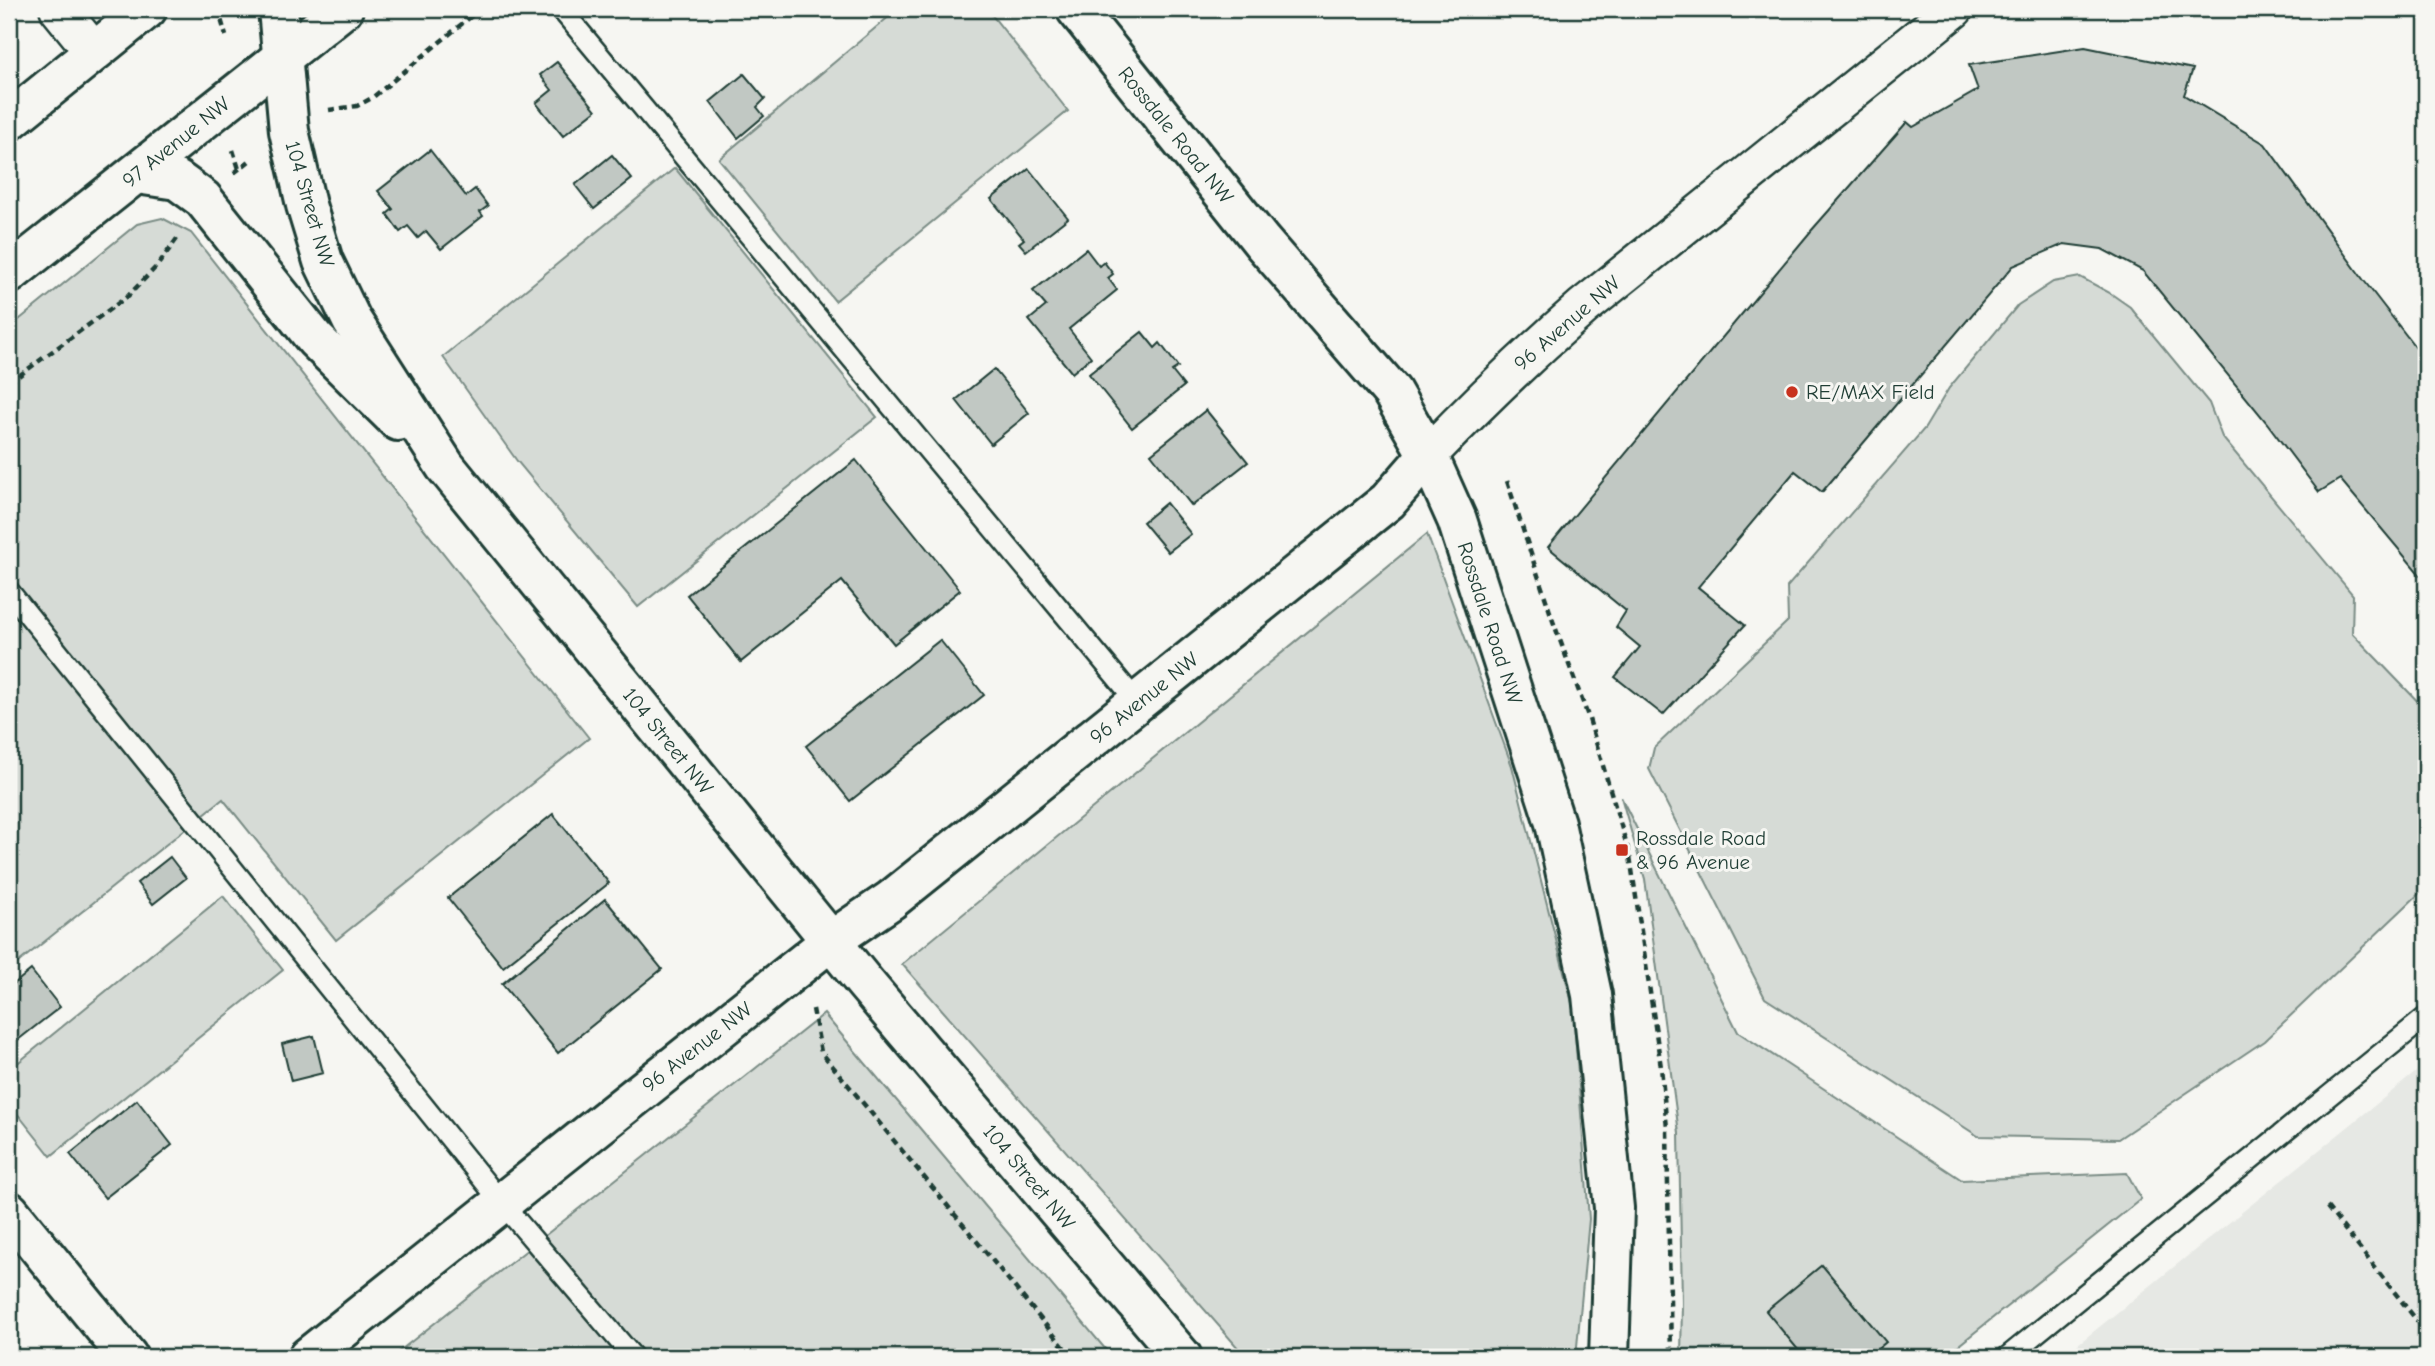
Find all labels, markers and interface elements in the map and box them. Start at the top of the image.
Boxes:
street label: Rossdale Road NW [1113,62,1239,209]
street label: 97 Avenue NW [118,91,235,193]
street label: 104 Street NW [281,138,340,271]
street label: 96 Avenue NW [1509,270,1625,376]
place label: RE/MAX Field [1806,380,1935,404]
marker: RE/MAX Field [1784,384,1800,400]
street label: Rossdale Road NW [1452,539,1528,708]
street label: 96 Avenue NW [1085,646,1204,749]
street label: 104 Street NW [618,683,719,800]
place label: Rossdale Road & 96 Avenue [1636,826,1766,874]
marker: Rossdale Road & 96 Avenue [1614,842,1630,858]
street label: 96 Avenue NW [637,996,757,1097]
street label: 104 Street NW [978,1120,1080,1235]

